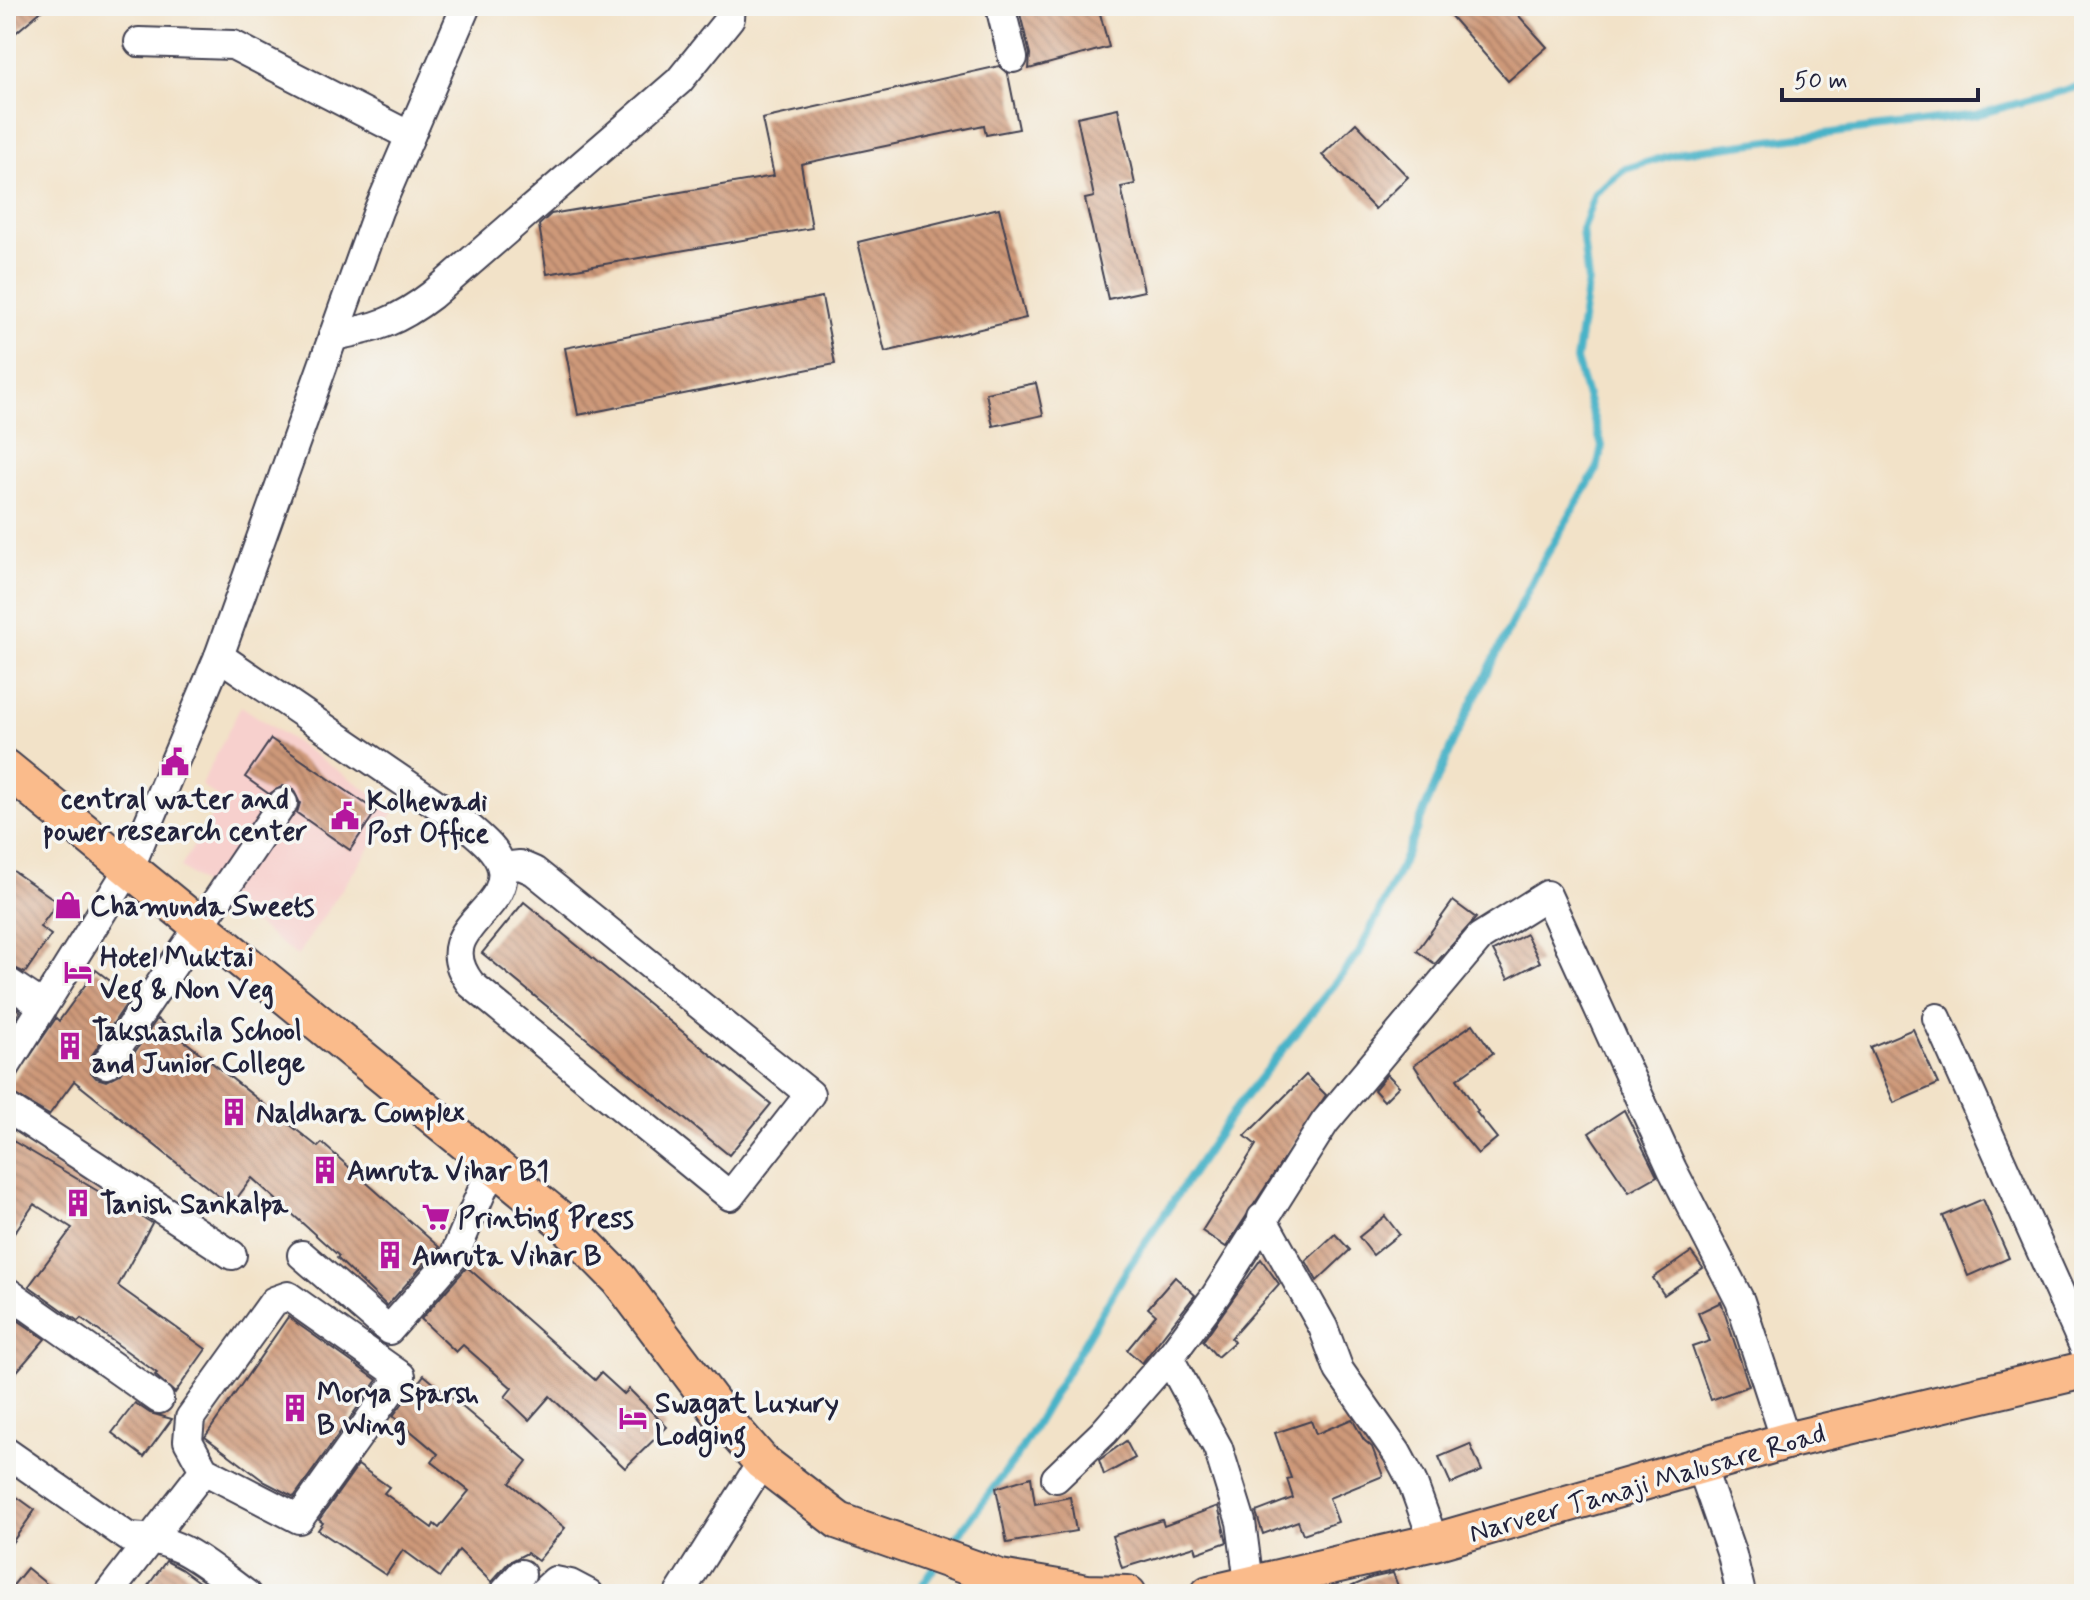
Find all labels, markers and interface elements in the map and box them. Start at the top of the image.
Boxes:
scale bar [1782,52,1978,102]
text: 50 m [1794,66,1848,97]
public building icon: central water and power research center [160,747,190,777]
place label: central water and power research center [43,782,307,851]
place label: Kolhewadi Post Office [367,784,489,853]
public building icon: Kolhewadi Post Office [330,801,360,831]
place label: Chamunda Sweets [90,889,314,926]
shop icon: Chamunda Sweets [53,890,83,920]
place label: Hotel Muktai Veg & Non Veg [100,940,274,1012]
hotel icon: Hotel Muktai Veg & Non Veg [63,957,93,987]
place label: Takshashila School and Junior College [92,1014,305,1086]
building icon: Takshashila School and Junior College [55,1031,85,1061]
place label: Naldhara Complex [256,1096,465,1133]
building icon: Naldhara Complex [219,1097,249,1127]
place label: Amruta Vihar B1 [347,1154,549,1191]
building icon: Amruta Vihar B1 [310,1155,340,1185]
place label: Tanish Sankalpa [100,1187,289,1224]
building icon: Tanish Sankalpa [63,1188,93,1218]
place label: Printing Press [458,1201,634,1241]
supermarket icon: Printing Press [421,1202,451,1232]
place label: Amruta Vihar B [412,1239,602,1276]
building icon: Amruta Vihar B [375,1240,405,1270]
place label: Morya Sparsh B Wing [317,1376,479,1446]
place label: Swagat Luxury Lodging [655,1386,839,1458]
building icon: Morya Sparsh B Wing [280,1393,310,1423]
hotel icon: Swagat Luxury Lodging [618,1403,648,1433]
street label: Narveer Tanaji Malusare Road [1465,1416,1830,1553]

